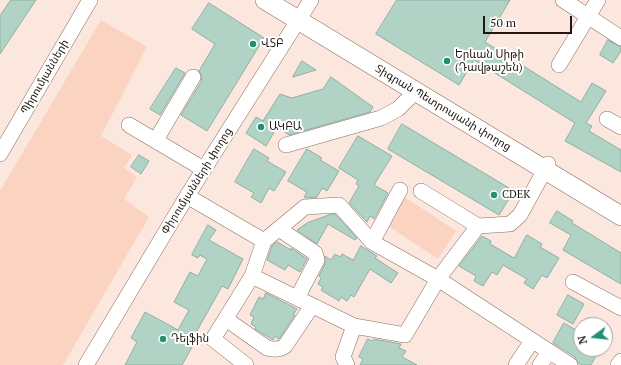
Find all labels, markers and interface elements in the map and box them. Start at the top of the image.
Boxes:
scale bar [485,8,574,34]
text: 50 m [490,15,516,30]
street label: Պիրումյանների [18,37,72,117]
place label: ՎՏԲ [261,37,284,51]
marker: ՎՏԲ [248,39,258,49]
place label: Երևան Սիթի (Դավթաշեն) [455,48,524,74]
marker: Երևան Սիթի (Դավթաշեն) [442,56,452,66]
street label: Տիգրան Պետրոսյանի փողոց [373,62,513,154]
place label: ԱԿԲԱ [269,120,302,134]
marker: ԱԿԲԱ [256,122,266,132]
street label: Փիրումյանների փողոց [159,125,235,237]
place label: CDEK [502,188,530,202]
marker: CDEK [489,190,499,200]
north arrow [573,317,613,357]
place label: Դելֆին [171,332,209,346]
marker: Դելֆին [158,334,168,344]
text: N [575,334,590,346]

